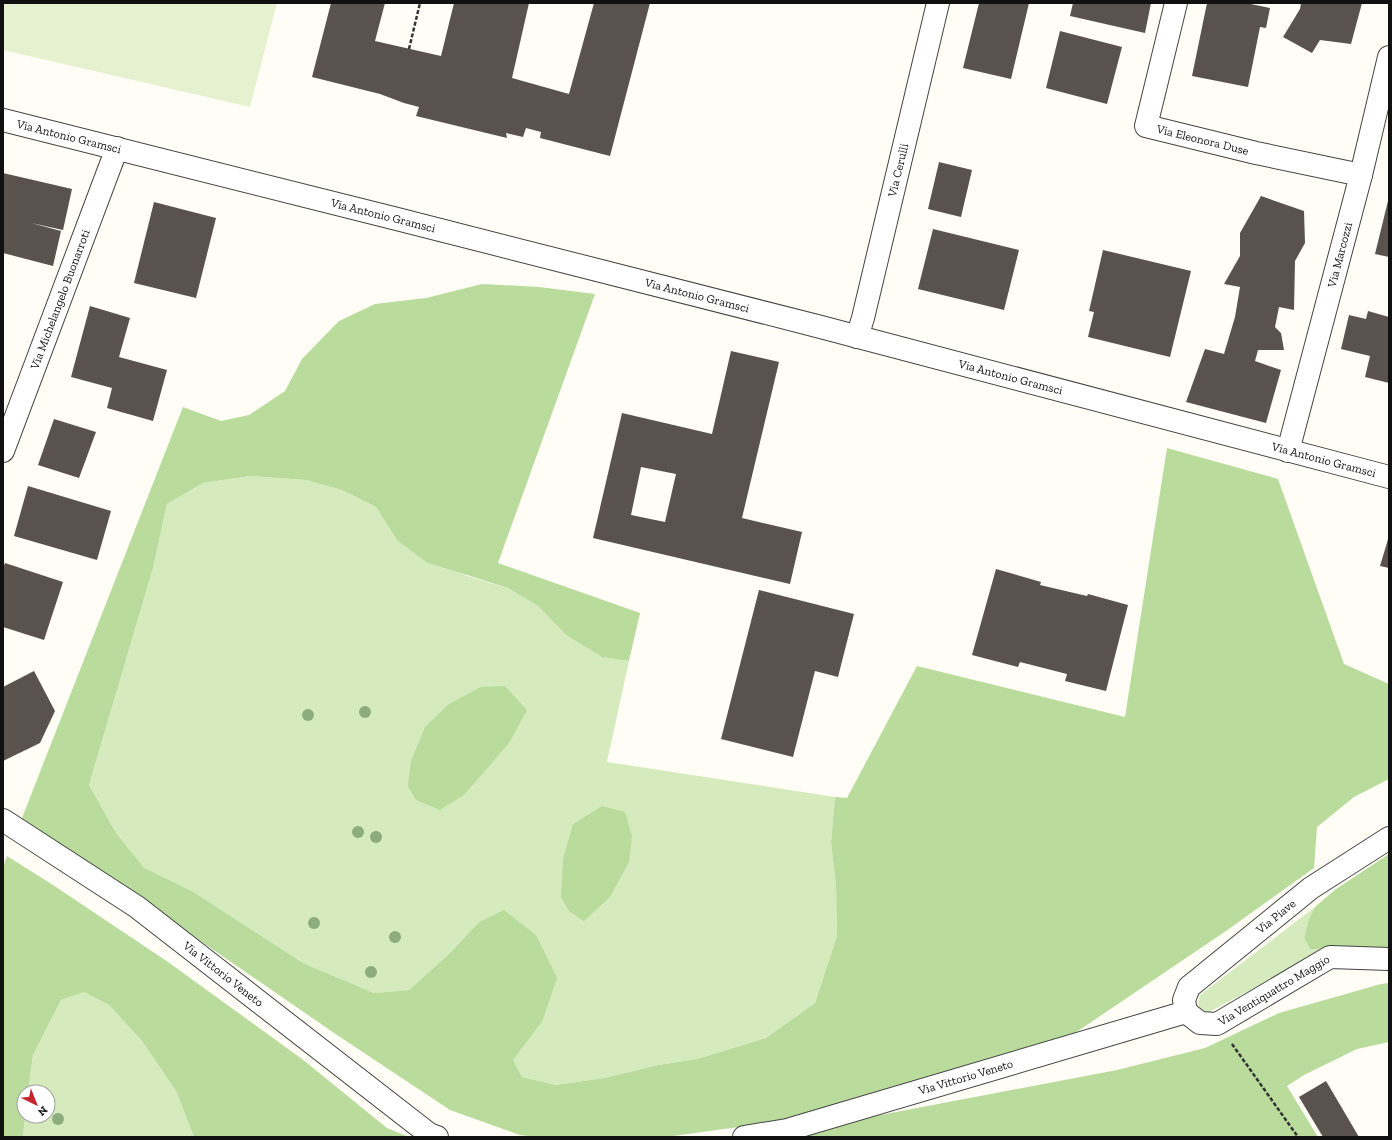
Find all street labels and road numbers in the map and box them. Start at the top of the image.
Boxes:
street label: Via Antonio Gramsci [14,116,123,157]
street label: Via Eleonora Duse [1154,122,1250,158]
street label: Via Cerulli [885,141,911,199]
street label: Via Antonio Gramsci [329,195,437,236]
street label: Via Marcozzi [1324,220,1355,290]
street label: Via Michelangelo Buonarroti [27,227,93,372]
street label: Via Antonio Gramsci [643,275,751,316]
street label: Via Antonio Gramsci [956,356,1065,398]
street label: Via Antonio Gramsci [1269,439,1378,480]
street label: Via Piave [1253,896,1299,937]
street label: Via Vittorio Veneto [180,938,266,1010]
street label: Via Ventiquattro Maggio [1215,952,1332,1029]
street label: Via Vittorio Veneto [916,1057,1015,1098]

